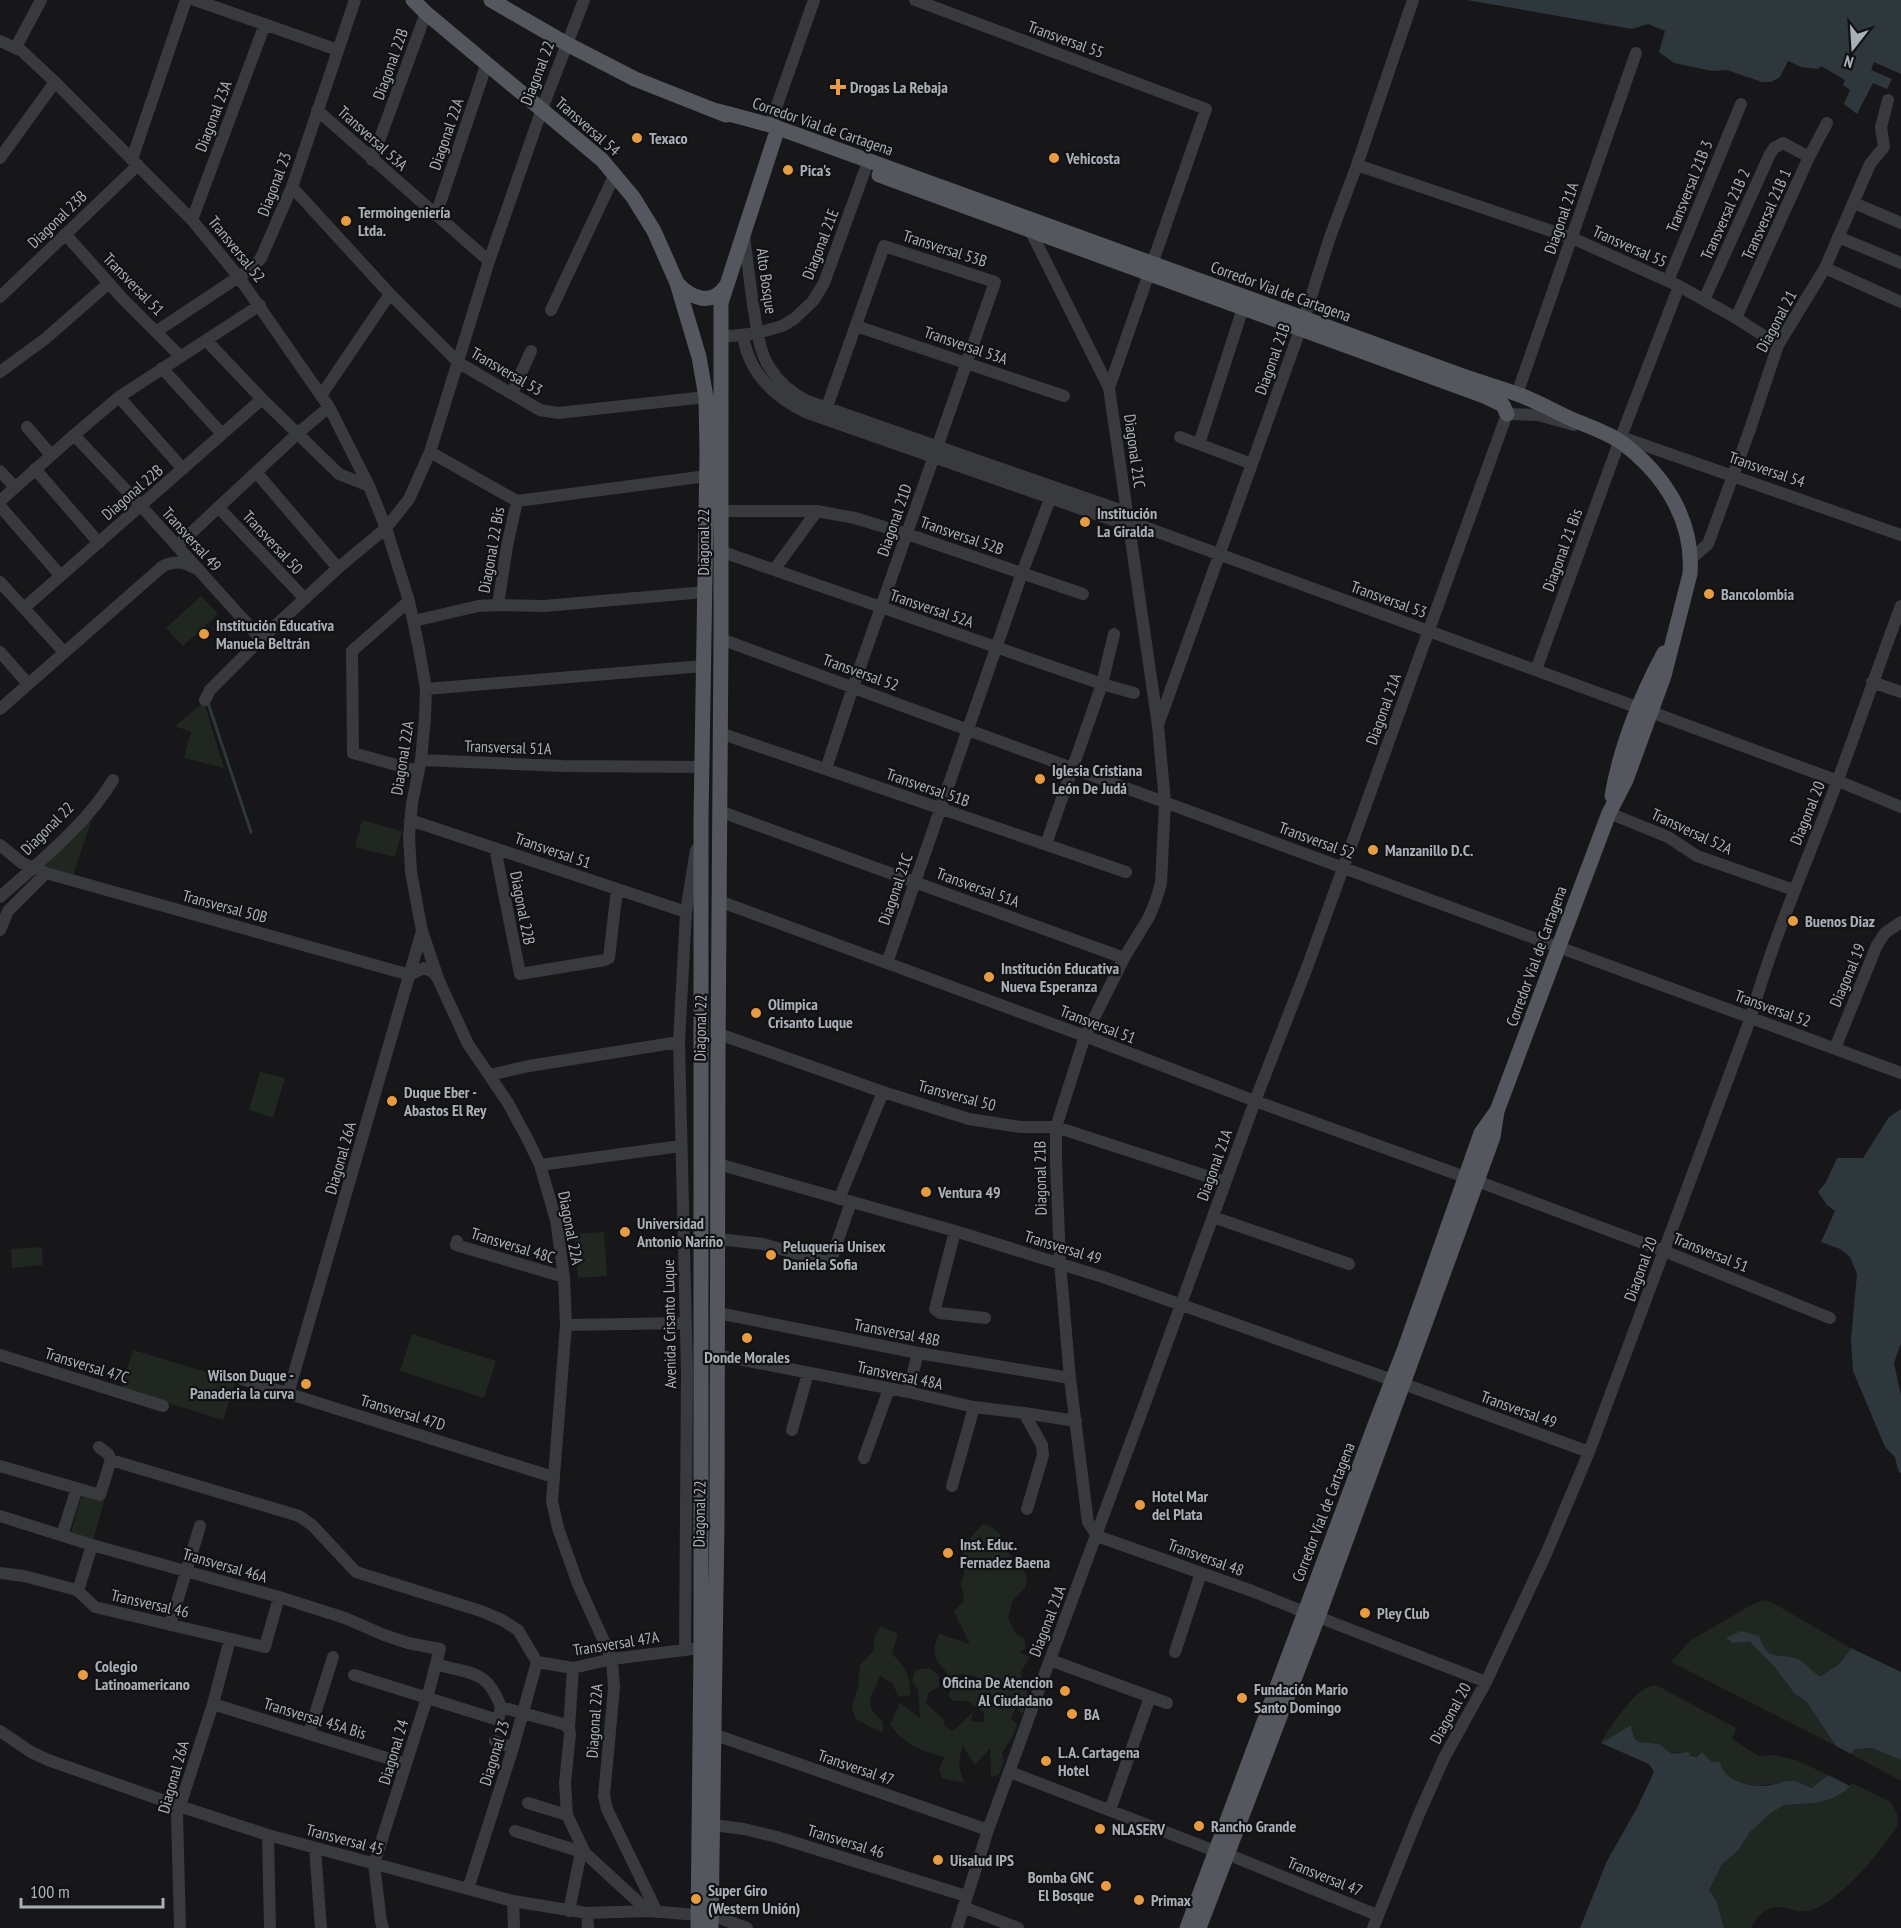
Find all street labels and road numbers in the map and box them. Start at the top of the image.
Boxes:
street label: Transversal 55 [1025,16,1107,62]
street label: Diagonal 22B [368,26,412,102]
street label: Diagonal 22 [516,38,558,108]
street label: Diagonal 23A [190,77,236,154]
street label: Transversal 54 [551,92,625,160]
street label: Corredor Vial de Cartagena [750,92,896,160]
street label: Diagonal 22A [424,95,468,173]
street label: Transversal 53A [334,101,412,175]
street label: Transversal 21B 3 [1661,137,1717,235]
street label: Diagonal 23 [253,149,295,219]
street label: Transversal 21B 2 [1696,165,1754,263]
street label: Transversal 21B 1 [1737,165,1795,263]
street label: Diagonal 21A [1539,179,1583,257]
street label: Diagonal 23B [23,186,91,252]
street label: Diagonal 21E [797,206,843,282]
street label: Transversal 52 [204,212,270,286]
street label: Transversal 55 [1590,221,1670,271]
street label: Transversal 53B [901,225,989,271]
street label: Alto Bosque [752,247,782,315]
street label: Transversal 51 [99,248,169,320]
street label: Corredor Vial de Cartagena [1208,256,1354,326]
street label: Diagonal 21 [1751,287,1801,355]
street label: Transversal 53A [922,321,1011,369]
street label: Diagonal 21B [1250,321,1294,397]
street label: Transversal 53 [468,342,546,400]
street label: Diagonal 21C [1120,413,1150,489]
street label: Transversal 54 [1726,447,1808,491]
street label: Diagonal 22B [97,460,167,524]
street label: Diagonal 21D [872,481,916,559]
street label: Transversal 49 [158,503,226,575]
street label: Diagonal 22 Bis [474,505,508,595]
street label: Transversal 50 [239,506,307,578]
street label: Diagonal 21 Bis [1538,506,1586,594]
street label: Diagonal 22 [693,508,713,576]
street label: Transversal 52B [918,511,1006,559]
street label: Transversal 53 [1348,576,1430,622]
street label: Transversal 52A [888,584,977,632]
street label: Transversal 52 [820,649,902,695]
street label: Diagonal 21A [1361,670,1405,747]
street label: Diagonal 22A [386,719,418,796]
street label: Transversal 51A [464,735,552,759]
street label: Transversal 51B [884,763,972,811]
street label: Diagonal 20 [1785,778,1829,848]
street label: Diagonal 22 [16,797,78,859]
street label: Transversal 52A [1648,804,1736,859]
street label: Transversal 52 [1276,817,1358,863]
street label: Transversal 51 [512,828,594,872]
street label: Diagonal 21C [873,851,917,927]
street label: Transversal 51A [934,863,1023,911]
street label: Diagonal 22B [506,869,540,947]
street label: Corredor Vial de Cartagena [1501,883,1571,1029]
street label: Transversal 50B [180,885,270,927]
street label: Diagonal 19 [1825,940,1869,1010]
street label: Transversal 52 [1732,985,1814,1031]
street label: Diagonal 22 [689,994,711,1062]
street label: Transversal 51 [1057,1000,1139,1048]
street label: Transversal 50 [916,1075,998,1115]
street label: Diagonal 26A [320,1119,360,1197]
street label: Diagonal 21A [1192,1126,1236,1203]
street label: Diagonal 21B [1029,1141,1051,1215]
street label: Diagonal 22A [554,1189,588,1267]
street label: Transversal 48C [469,1223,557,1267]
street label: Transversal 49 [1022,1226,1104,1268]
street label: Transversal 51 [1670,1228,1752,1276]
street label: Diagonal 20 [1619,1234,1661,1304]
street label: Avenida Crisanto Luque [658,1259,680,1389]
street label: Transversal 48B [852,1314,942,1350]
street label: Transversal 47C [43,1343,131,1387]
street label: Transversal 48A [855,1356,945,1394]
street label: Transversal 49 [1478,1386,1560,1432]
street label: Transversal 47D [358,1390,448,1434]
street label: Corredor Vial de Cartagena [1287,1439,1359,1585]
street label: Diagonal 22 [688,1480,710,1548]
street label: Transversal 48 [1165,1534,1247,1580]
street label: Transversal 46A [180,1543,270,1587]
street label: Diagonal 21A [1024,1582,1070,1659]
street label: Transversal 46 [109,1584,191,1622]
street label: Transversal 47A [572,1626,661,1660]
street label: Diagonal 20 [1425,1679,1475,1747]
street label: Diagonal 22A [581,1683,607,1759]
street label: Transversal 45A Bis [261,1693,369,1743]
street label: Diagonal 24 [374,1717,412,1787]
street label: Diagonal 23 [475,1718,513,1788]
street label: Diagonal 26A [153,1738,193,1816]
street label: Transversal 47 [815,1745,897,1789]
street label: Transversal 45 [304,1819,386,1859]
street label: Transversal 46 [805,1820,887,1862]
street label: Transversal 47 [1284,1852,1366,1900]

